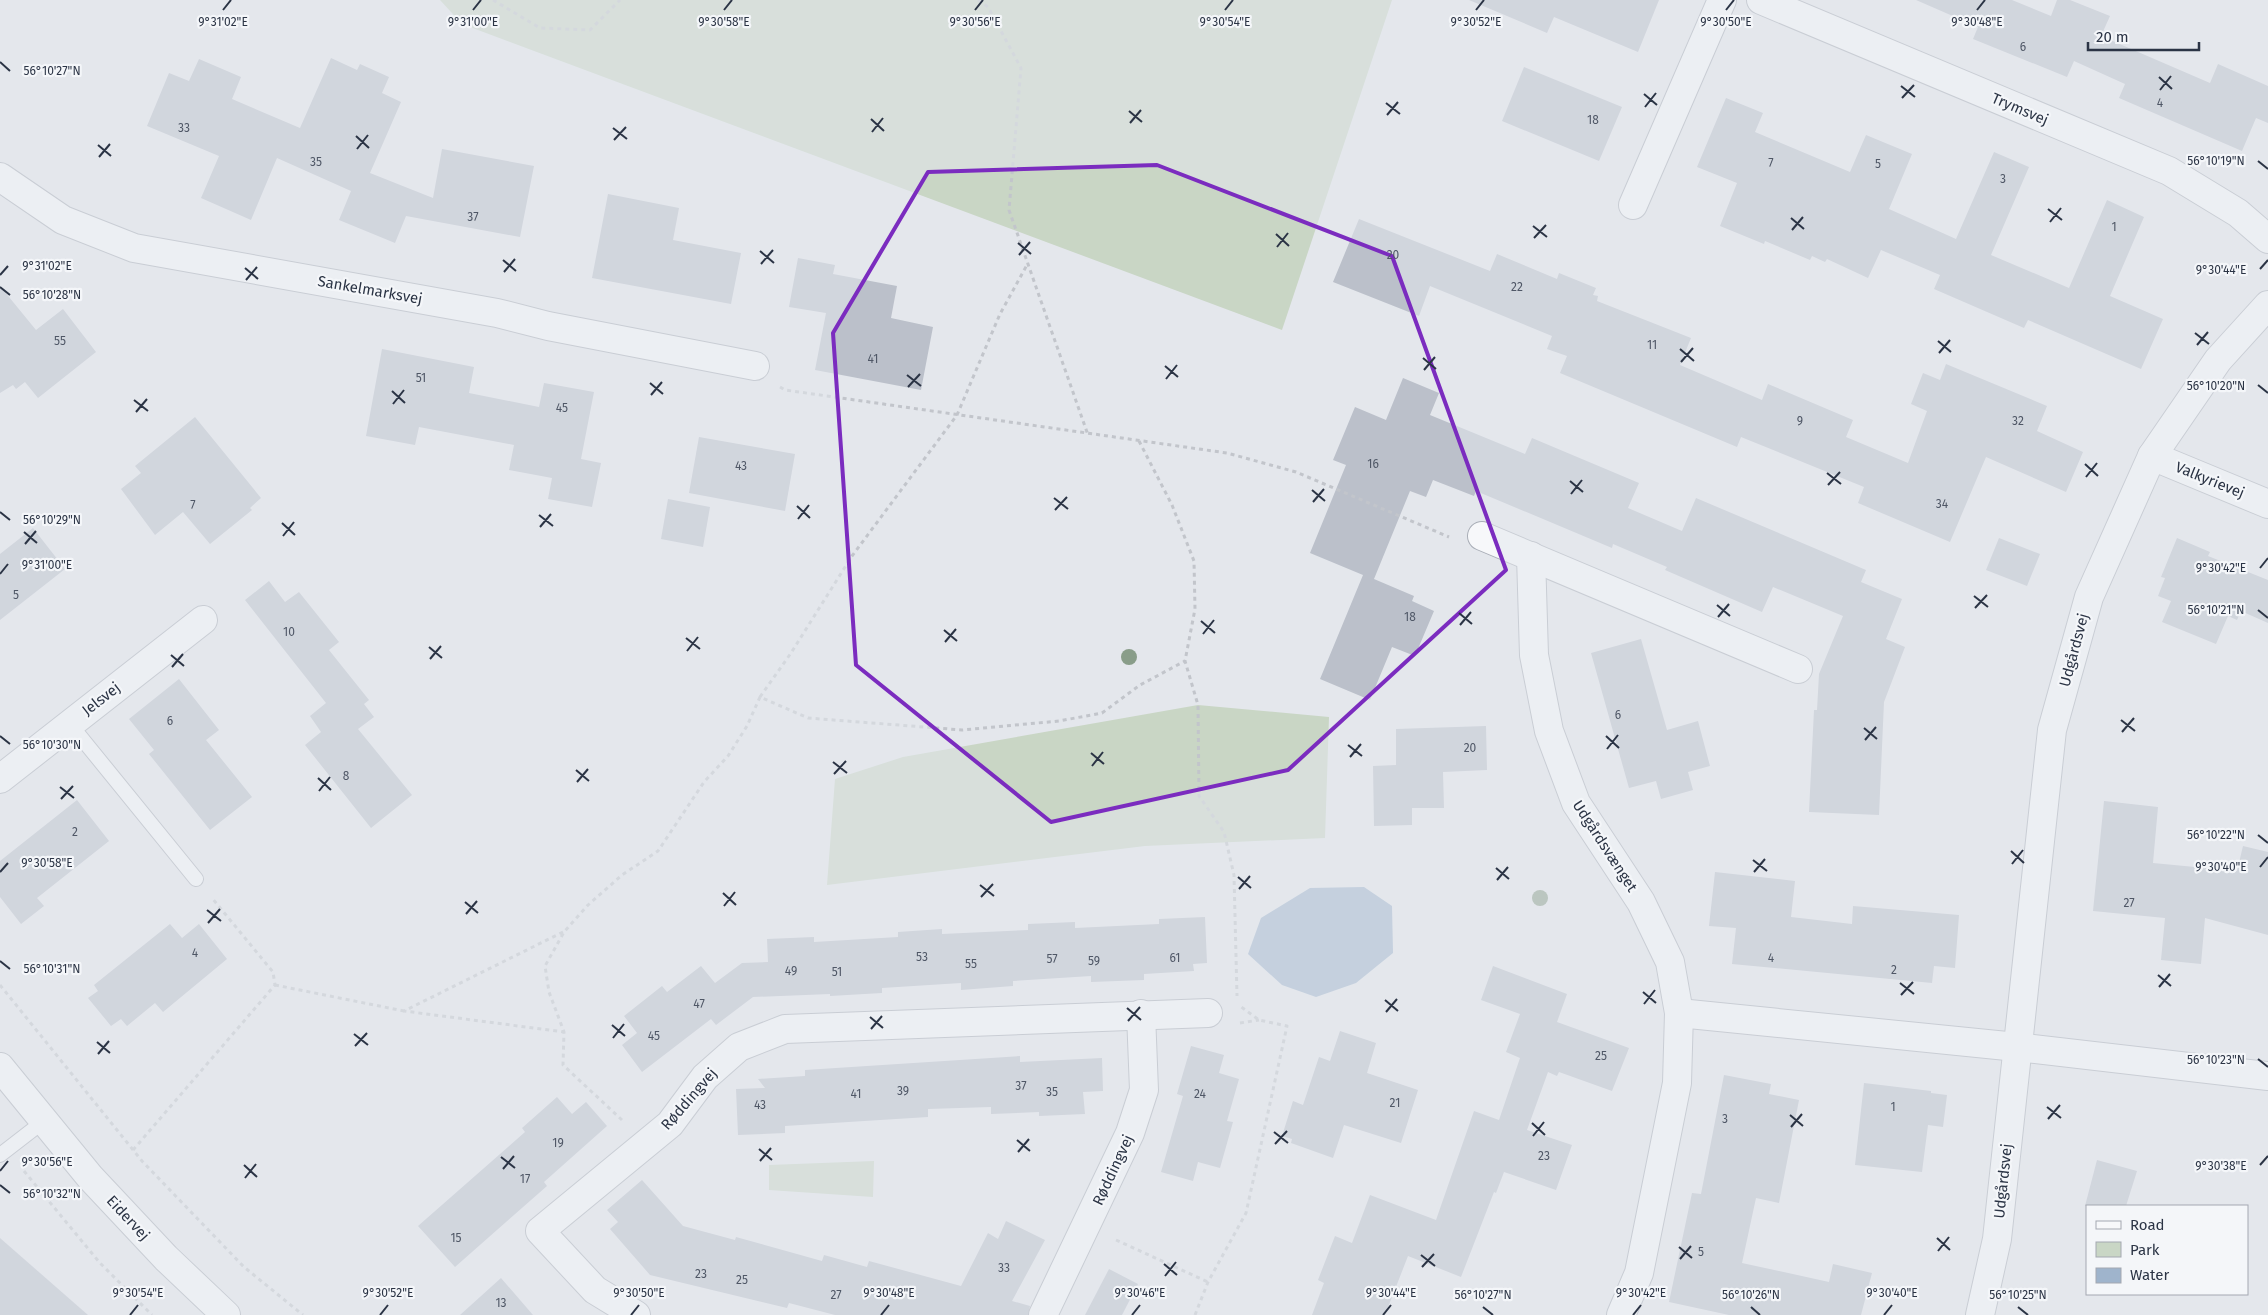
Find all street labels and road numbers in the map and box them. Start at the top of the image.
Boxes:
street label: Trymsvej [1989,89,2051,129]
street label: Sankelmarksvej [316,272,424,308]
street label: Valkyrievej [2173,458,2247,502]
street label: Udgårdsvej [2056,611,2092,689]
street label: Jelsvej [78,678,124,720]
street label: Udgårdsvænget [1569,797,1642,896]
street label: Røddingvej [657,1064,721,1134]
street label: Røddingvej [1089,1132,1137,1208]
street label: Udgårdsvej [1990,1143,2016,1219]
street label: Eidervej [103,1192,153,1244]

